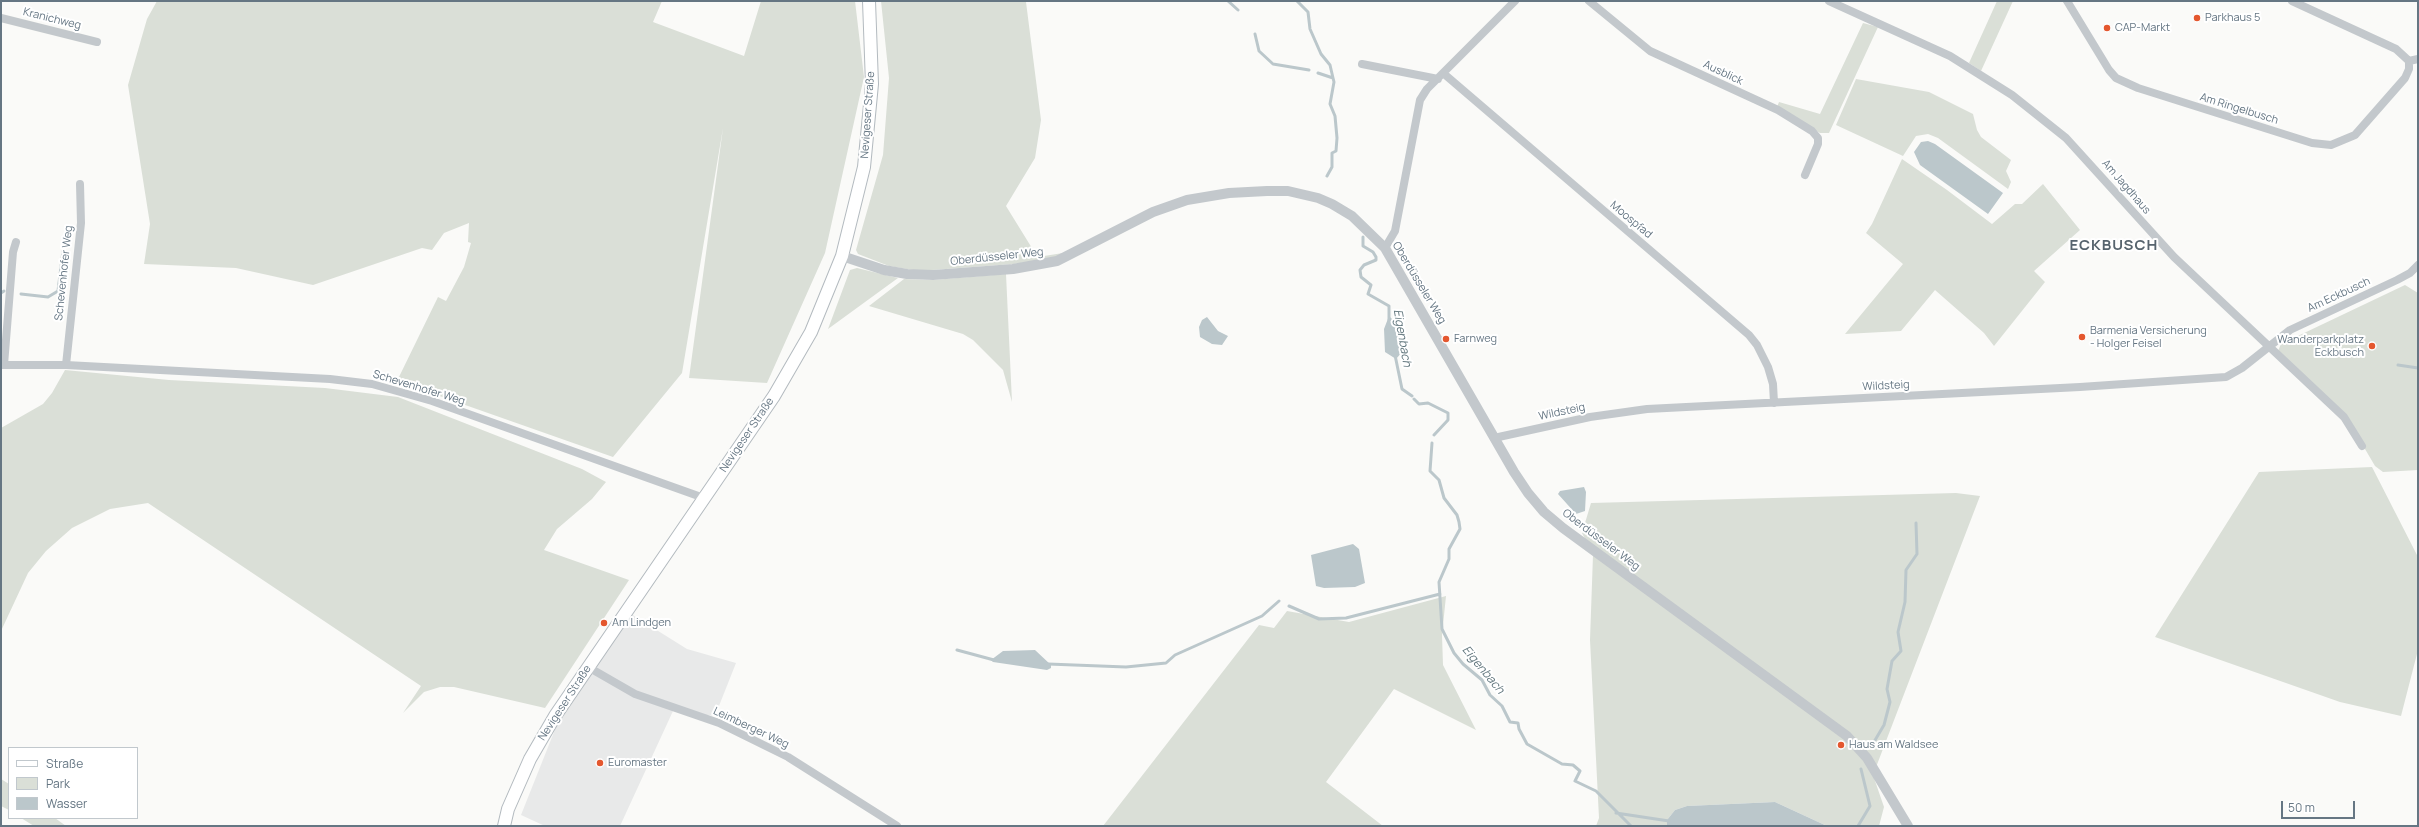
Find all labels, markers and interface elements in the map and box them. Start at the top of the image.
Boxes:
street label: Kranichweg [22,5,82,33]
place label: Parkhaus 5 [2205,11,2260,25]
marker: Parkhaus 5 [2192,13,2202,23]
place label: CAP-Markt [2115,21,2170,35]
marker: CAP-Markt [2102,23,2112,33]
street label: Ausblick [1701,58,1745,88]
street label: Nevigeser Straße [858,71,878,159]
street label: Am Ringelbusch [2198,91,2280,127]
street label: Am Jagdhaus [2099,157,2153,217]
street label: Moospfad [1607,199,1655,241]
street label: Schevenhofer Weg [52,225,76,321]
district label: ECKBUSCH [2070,237,2158,255]
street label: Oberdüsseler Weg [1389,240,1449,326]
street label: Oberdüsseler Weg [950,246,1044,268]
street label: Am Eckbusch [2306,275,2372,315]
water label: Eigenbach [1390,308,1414,368]
place label: Barmenia Versicherung - Holger Feisel [2090,324,2207,350]
place label: Farnweg [1454,332,1497,346]
marker: Barmenia Versicherung - Holger Feisel [2077,332,2087,342]
place label: Wanderparkplatz Eckbusch [2277,333,2364,359]
marker: Farnweg [1441,334,1451,344]
marker: Wanderparkplatz Eckbusch [2367,341,2377,351]
street label: Schevenhofer Weg [371,368,467,408]
street label: Wildsteig [1862,378,1910,394]
street label: Nevigeser Straße [717,395,777,475]
street label: Wildsteig [1538,401,1586,423]
street label: Oberdüsseler Weg [1560,507,1642,573]
place label: Am Lindgen [612,616,671,630]
marker: Am Lindgen [599,618,609,628]
water label: Eigenbach [1459,643,1507,697]
street label: Nevigeser Straße [536,663,594,743]
street label: Leimberger Weg [711,705,791,751]
place label: Haus am Waldsee [1849,738,1938,752]
marker: Haus am Waldsee [1836,740,1846,750]
legend [8,747,138,819]
text: Straße [46,755,83,772]
place label: Euromaster [608,756,667,770]
marker: Euromaster [595,758,605,768]
text: Park [46,775,70,792]
scale bar [2283,793,2357,819]
text: Wasser [46,795,87,812]
text: 50 m [2288,799,2315,816]

